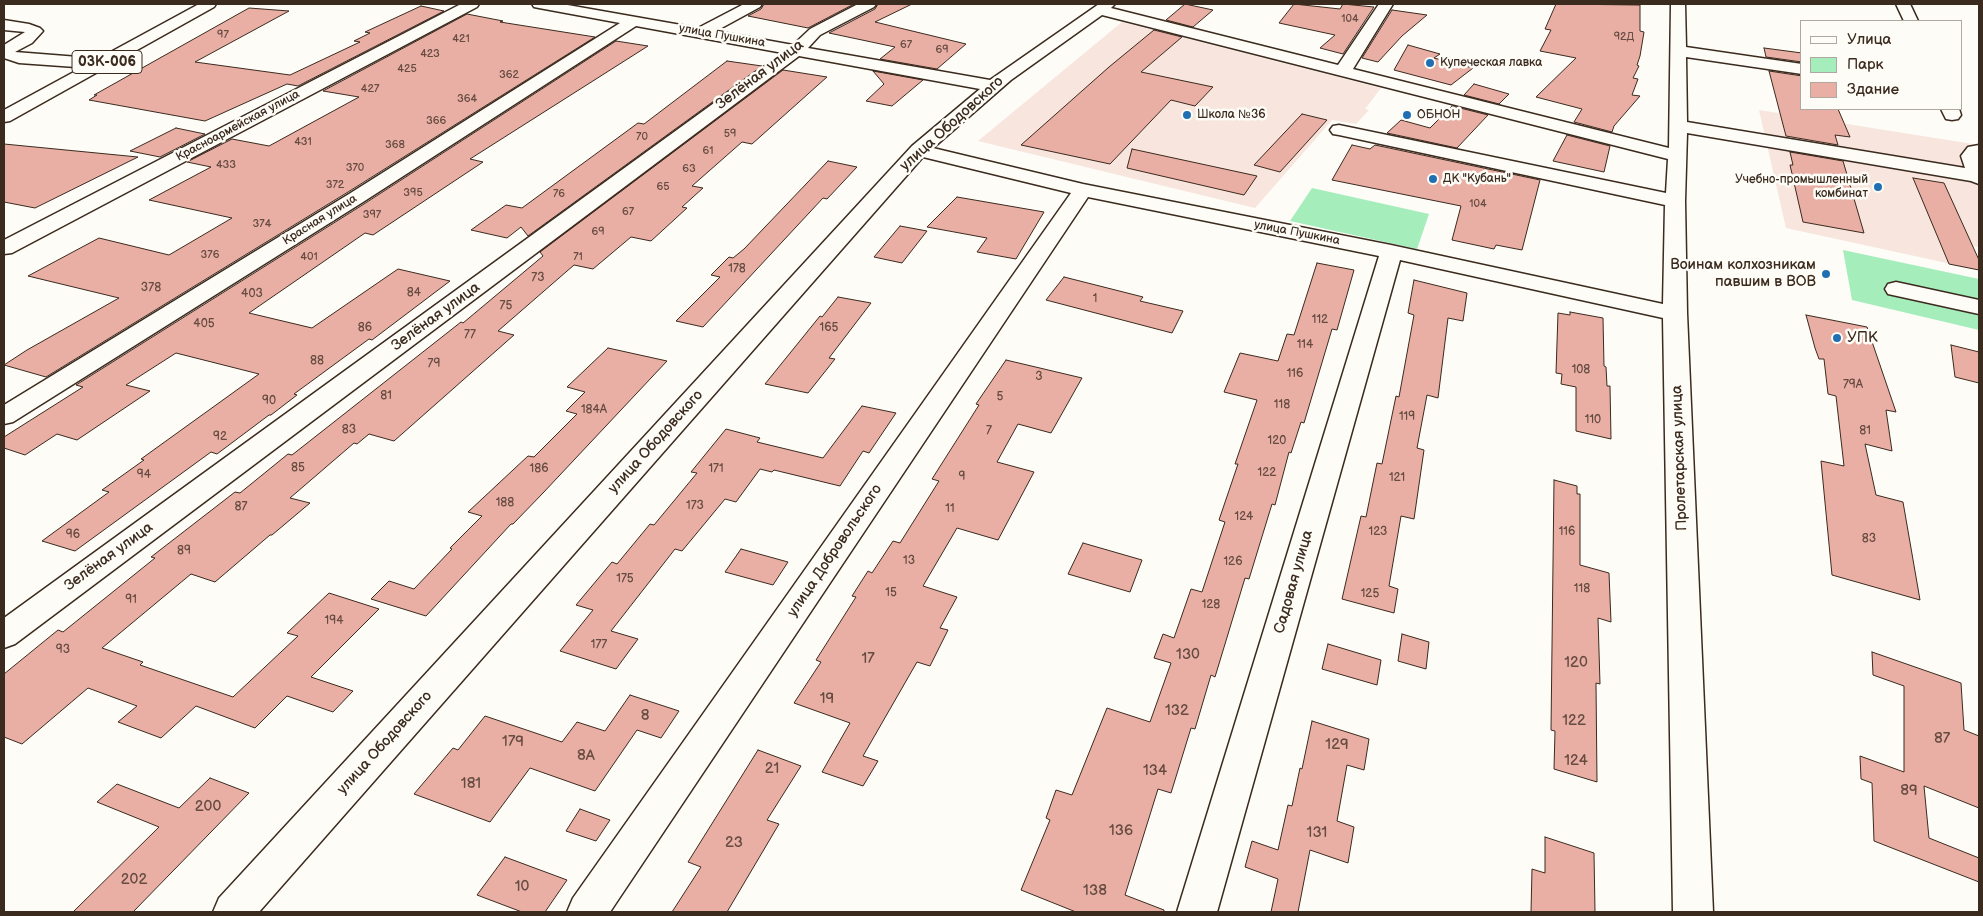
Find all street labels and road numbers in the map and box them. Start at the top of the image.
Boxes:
street label: улица Пушкина [678,21,766,51]
street label: Зелёная улица [713,36,807,114]
road number: 03К-006 [72,51,142,74]
street label: улица Ободовского [897,73,1007,175]
street label: Красноармейская улица [174,87,302,165]
street label: Красная улица [280,192,360,248]
street label: улица Пушкина [1253,218,1341,248]
street label: Зелёная улица [388,279,484,355]
street label: Пролетарская улица [1668,385,1692,531]
street label: улица Ободовского [605,387,707,497]
street label: улица Добровольского [784,481,886,621]
street label: Зелёная улица [61,519,157,595]
street label: Садовая улица [1271,528,1317,636]
street label: улица Ободовского [334,688,436,798]

